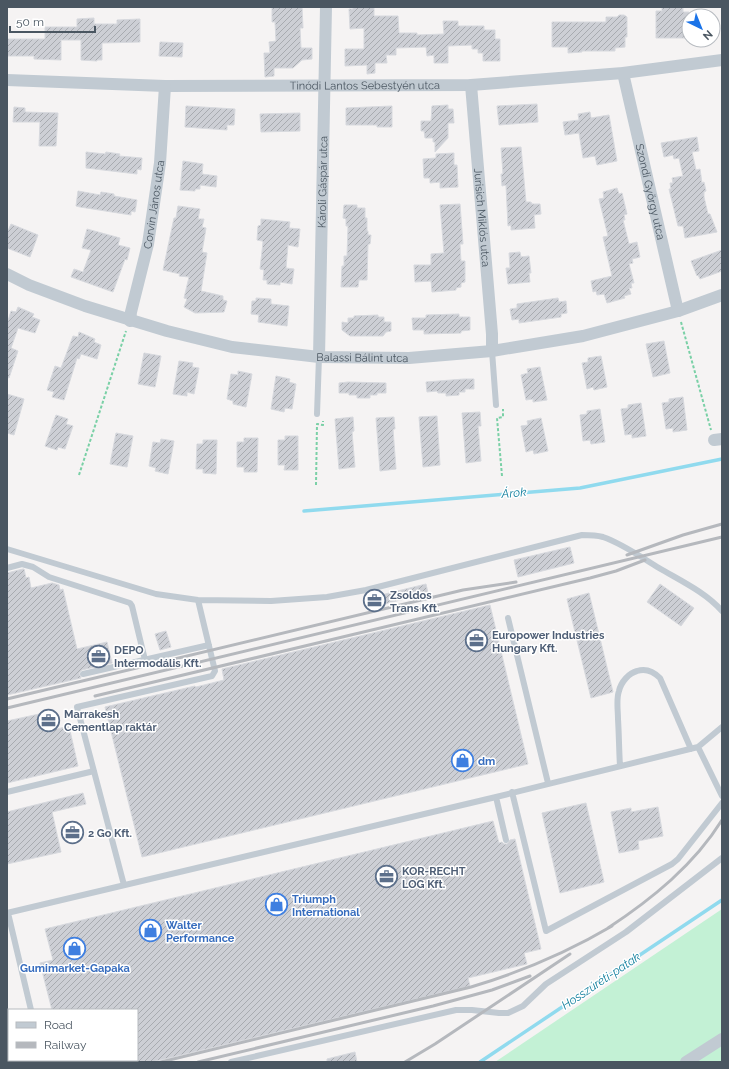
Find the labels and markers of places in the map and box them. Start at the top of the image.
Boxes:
office icon: Zsoldos Trans Kft. [361,588,387,614]
place label: Zsoldos Trans Kft. [390,589,439,615]
office icon: Europower Industries Hungary Kft. [464,628,490,654]
place label: Europower Industries Hungary Kft. [492,629,605,655]
office icon: DEPO Intermodális Kft. [86,643,112,669]
place label: DEPO Intermodális Kft. [114,644,201,670]
office icon: Marrakesh Cementlap raktár [36,707,62,733]
place label: Marrakesh Cementlap raktár [64,708,157,734]
shop icon: dm [449,748,475,774]
place label: dm [478,755,495,768]
office icon: 2 Go Kft. [60,820,86,846]
place label: 2 Go Kft. [88,827,132,840]
office icon: KOR-RECHT LOG Kft. [373,864,399,890]
place label: KOR-RECHT LOG Kft. [402,865,466,891]
shop icon: Triumph International [264,892,290,918]
place label: Triumph International [292,893,360,919]
shop icon: Walter Performance [137,918,163,944]
place label: Walter Performance [166,919,235,945]
shop icon: Gumimarket-Gapaka [62,935,88,961]
place label: Gumimarket-Gapaka [20,962,130,975]

